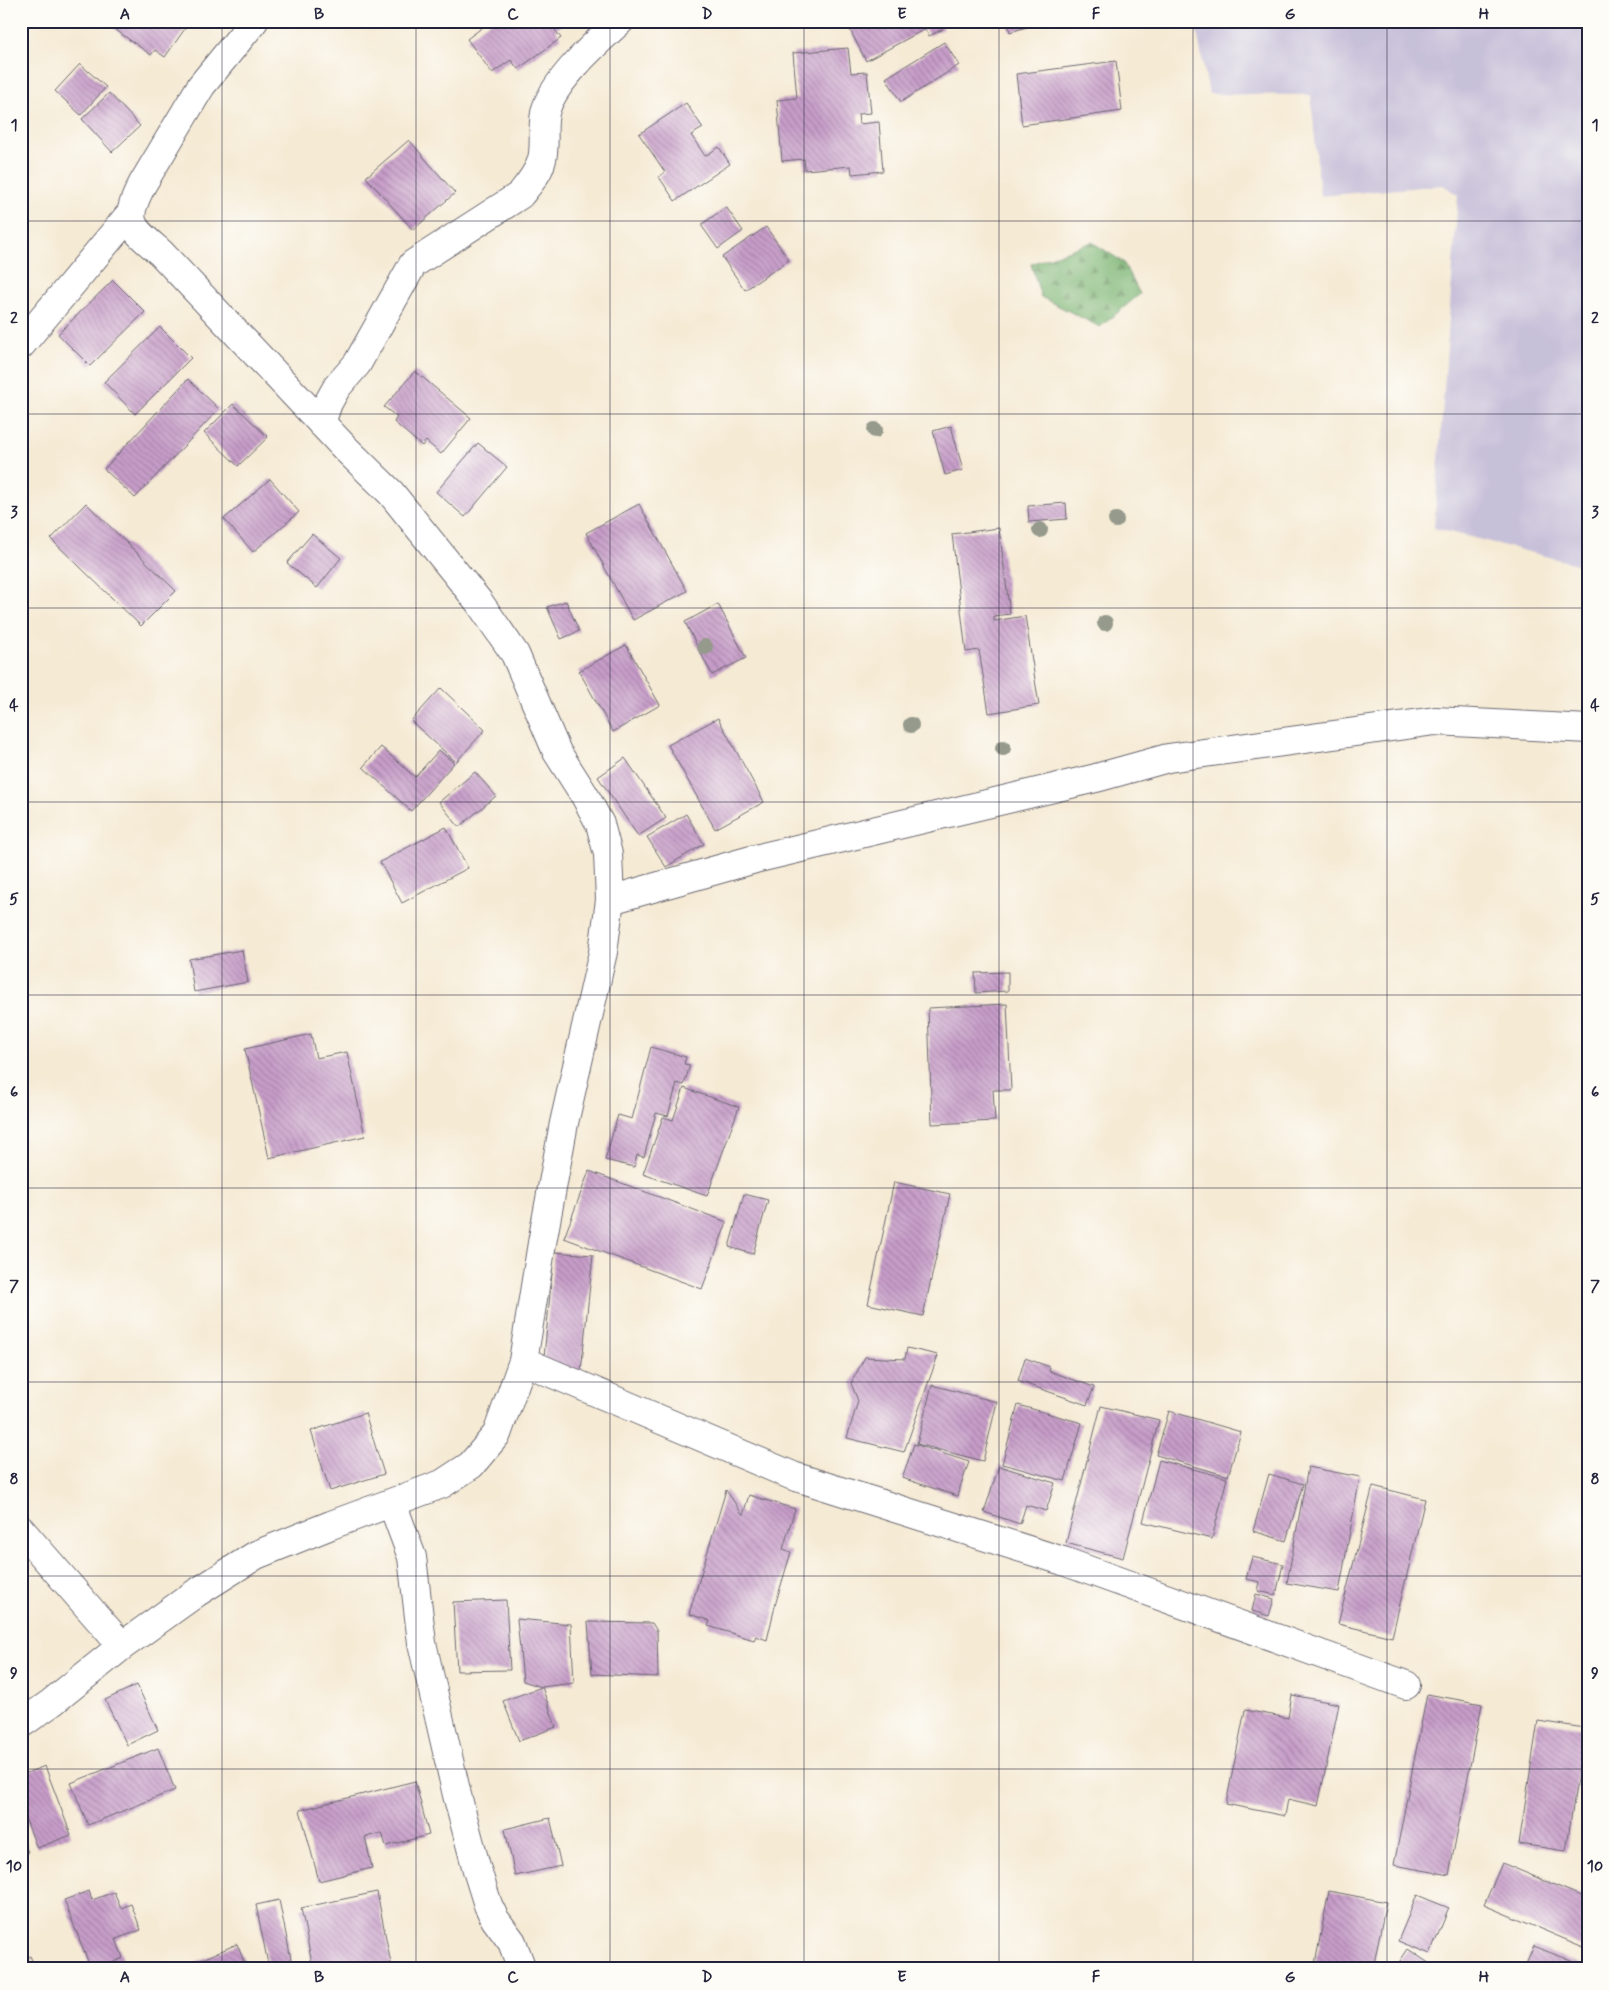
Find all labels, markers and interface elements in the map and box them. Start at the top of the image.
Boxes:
text: A [120,4,130,25]
text: B [314,4,324,25]
text: C [507,4,519,25]
text: D [701,4,713,25]
text: E [897,4,907,25]
text: F [1092,4,1101,25]
text: G [1285,4,1296,25]
text: H [1479,4,1490,25]
text: 1 [10,115,18,136]
text: 1 [1591,115,1599,136]
text: 2 [10,308,18,329]
text: 2 [1591,308,1599,329]
text: 3 [10,502,18,523]
text: 3 [1591,502,1599,523]
text: 4 [9,695,19,716]
text: 4 [1590,695,1600,716]
text: 5 [9,889,19,910]
text: 5 [1590,889,1600,910]
text: 6 [10,1082,18,1103]
text: 6 [1591,1082,1599,1103]
text: 7 [9,1276,19,1297]
text: 7 [1590,1276,1600,1297]
text: 8 [9,1469,19,1490]
text: 8 [1590,1469,1600,1490]
text: 9 [10,1663,18,1684]
text: 9 [1591,1663,1599,1684]
text: 10 [6,1856,22,1877]
text: 10 [1587,1856,1603,1877]
text: A [120,1967,130,1988]
text: B [314,1967,324,1988]
text: C [507,1967,519,1988]
text: D [701,1967,713,1988]
text: E [897,1967,907,1988]
text: F [1092,1967,1101,1988]
text: G [1285,1967,1296,1988]
text: H [1479,1967,1490,1988]

